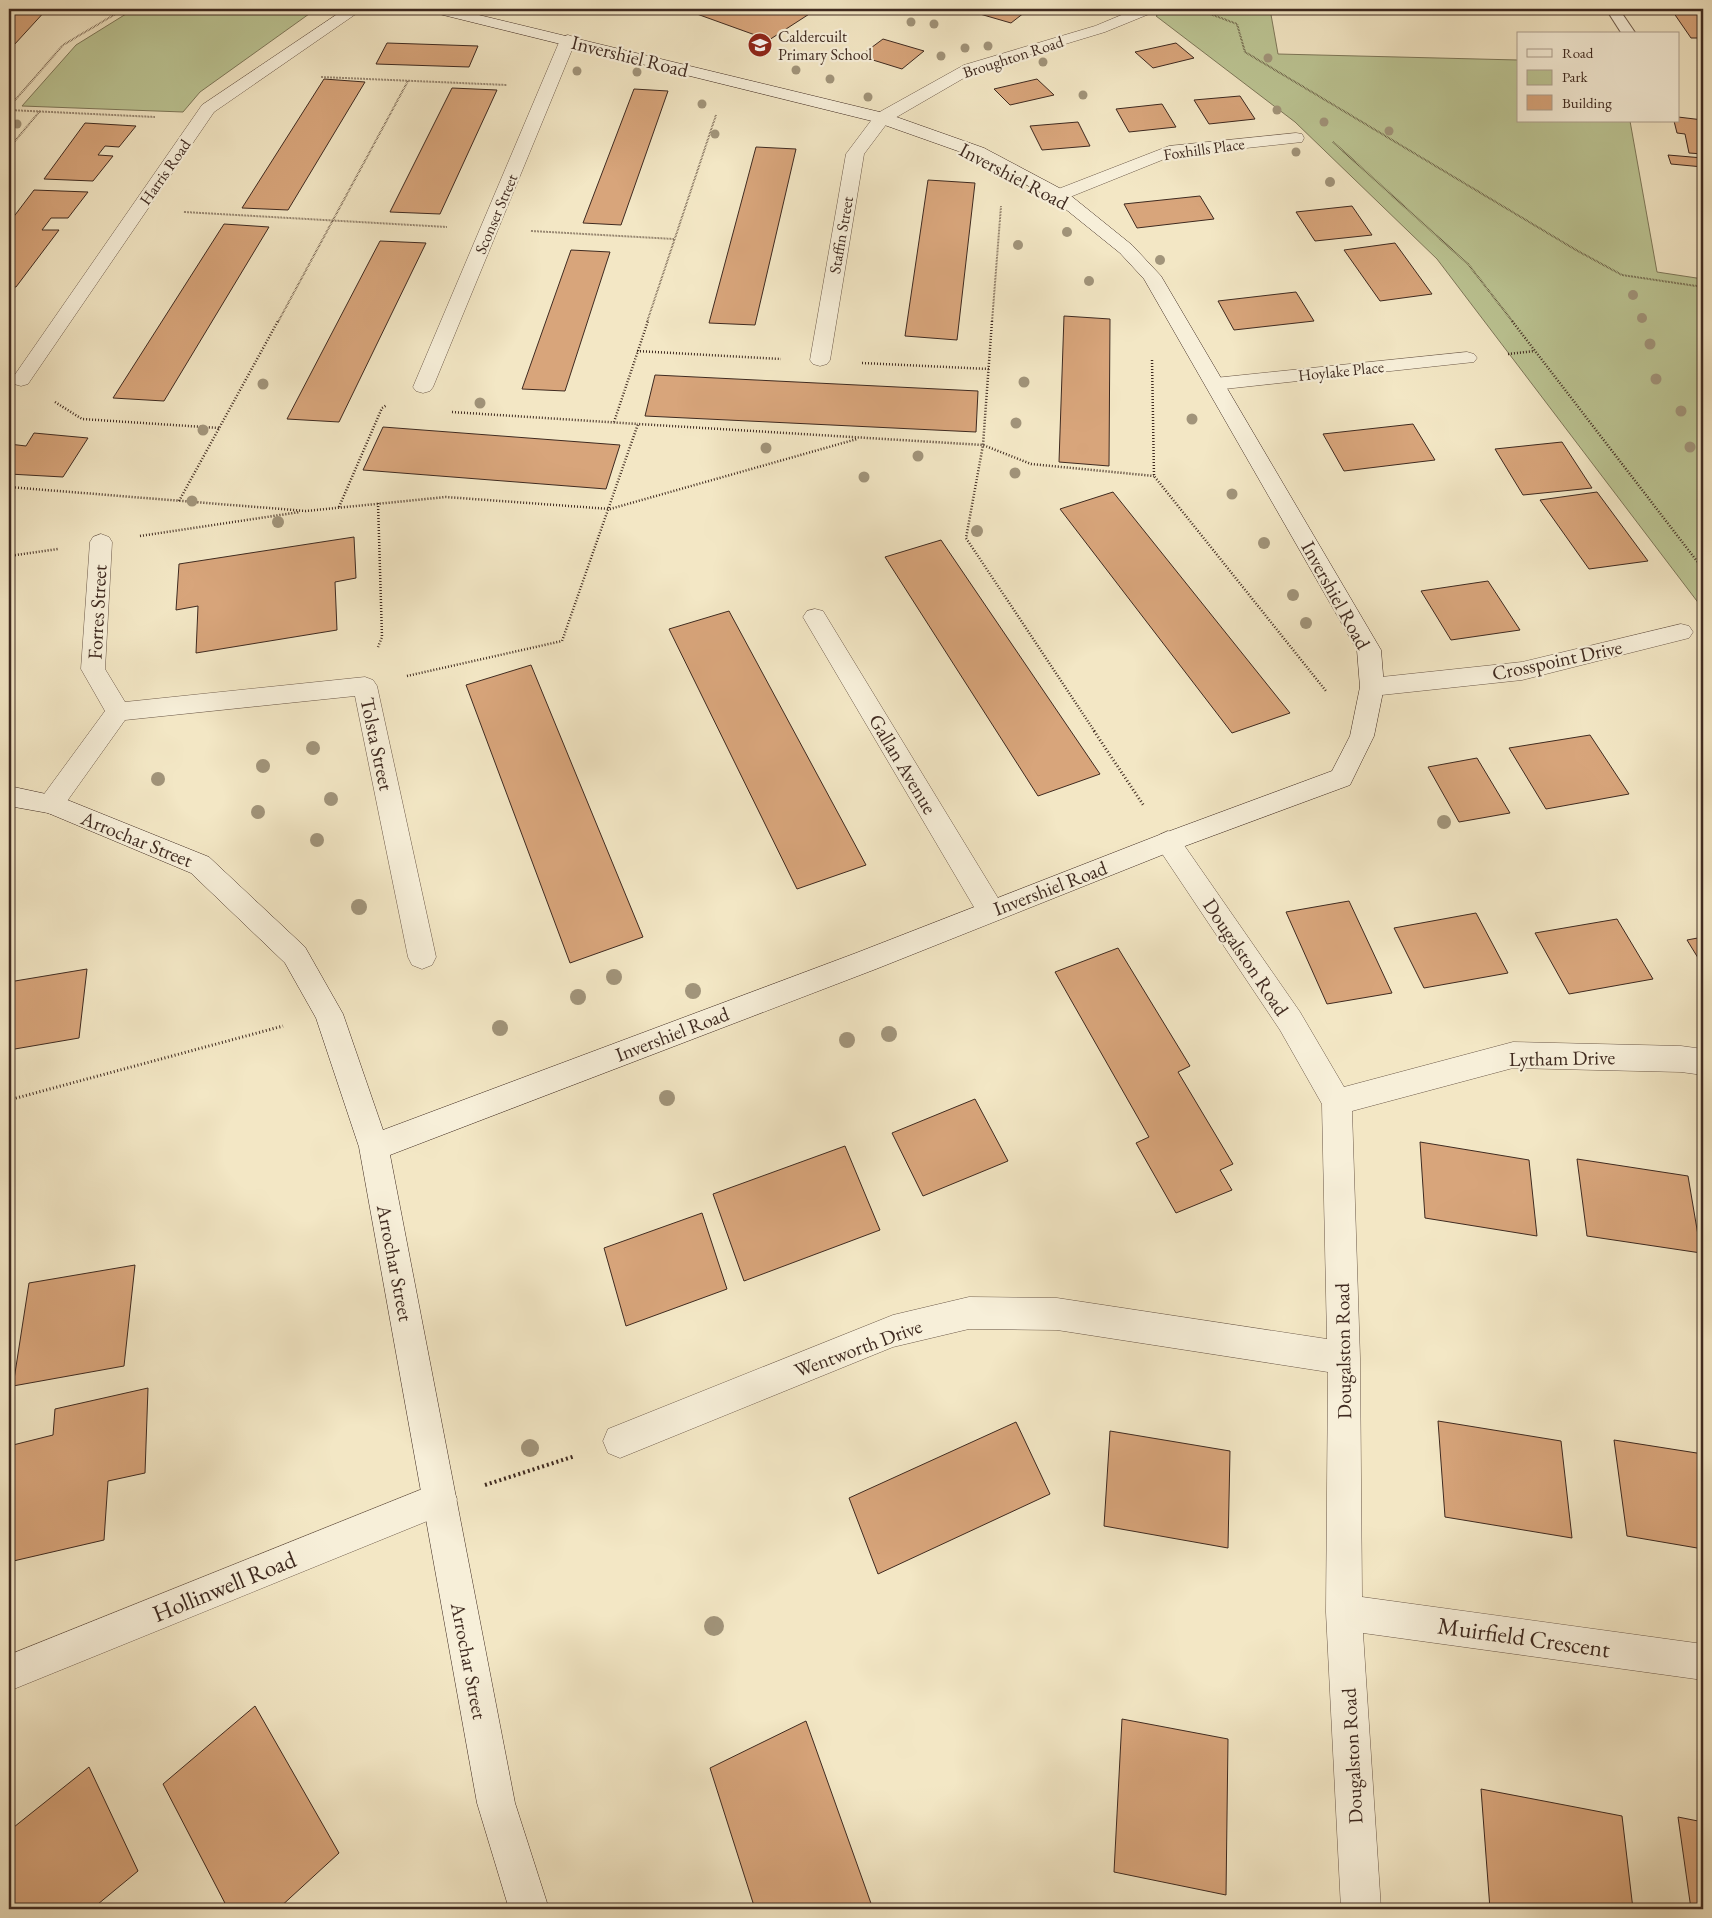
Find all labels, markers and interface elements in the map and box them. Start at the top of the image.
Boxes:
place label: Caldercuilt Primary School [778,26,872,65]
street label: Invershiel Road [569,29,692,83]
street label: Broughton Road [960,31,1067,83]
school or university icon: Caldercuilt Primary School [747,32,773,58]
legend [1517,32,1680,122]
text: Road [1562,43,1594,62]
text: Park [1562,67,1589,86]
text: Building [1562,93,1612,112]
street label: Foxhills Place [1162,133,1246,165]
street label: Harris Road [135,134,196,209]
street label: Invershiel Road [955,136,1074,216]
street label: Sconser Street [470,171,522,257]
street label: Staffin Street [824,195,858,275]
street label: Hoylake Place [1297,356,1385,386]
street label: Invershiel Road [1296,536,1377,654]
street label: Forres Street [82,563,113,660]
street label: Crosspoint Drive [1490,633,1625,686]
street label: Tolsta Street [354,695,400,794]
street label: Gallan Avenue [863,709,943,819]
street label: Arrochar Street [76,804,197,873]
street label: Invershiel Road [989,854,1111,922]
street label: Dougalston Road [1197,893,1295,1021]
street label: Invershiel Road [611,1000,733,1068]
street label: Lytham Drive [1509,1044,1616,1072]
street label: Arrochar Street [371,1202,419,1324]
street label: Dougalston Road [1329,1282,1357,1419]
street label: Wentworth Drive [791,1313,926,1383]
street label: Hollinwell Road [148,1543,301,1629]
street label: Arrochar Street [445,1600,493,1722]
street label: Muirfield Crescent [1436,1610,1613,1665]
street label: Dougalston Road [1335,1687,1369,1825]

